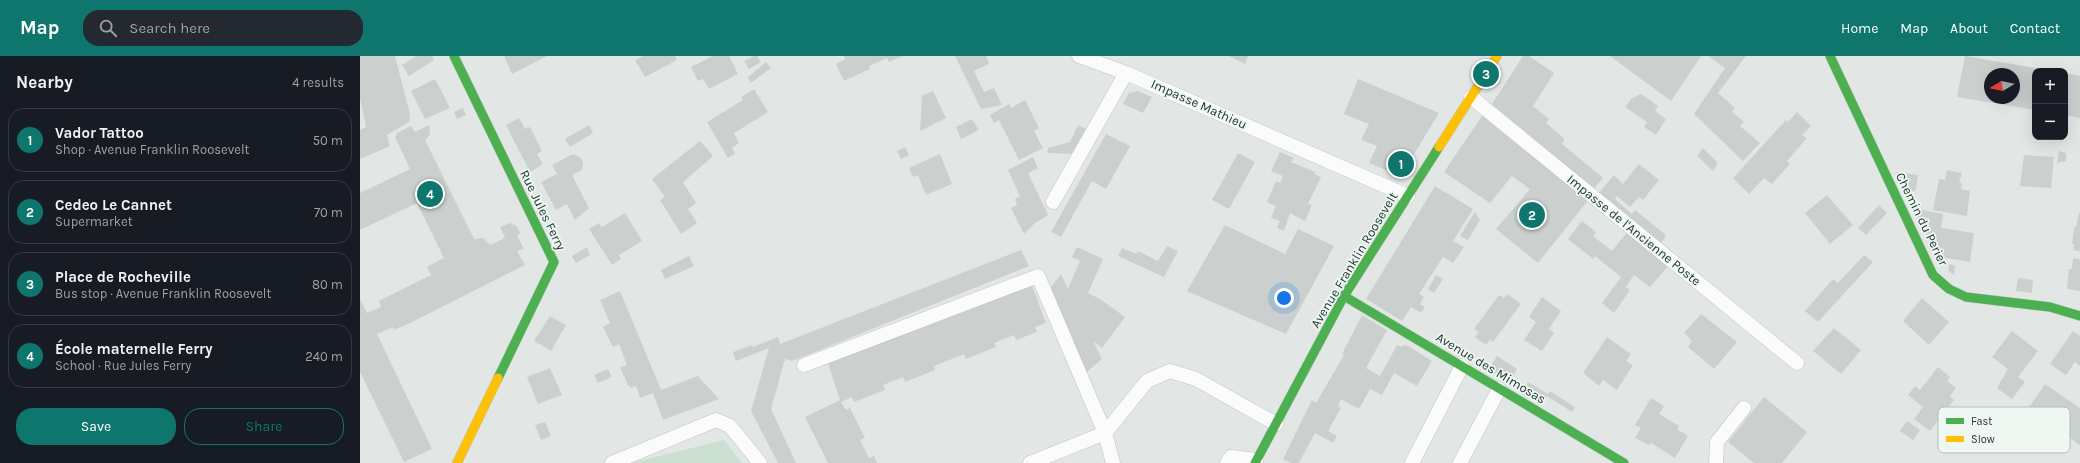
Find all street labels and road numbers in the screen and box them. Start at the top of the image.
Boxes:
street label: Impasse Mathieu [1149,76,1249,132]
street label: Rue Jules Ferry [517,167,569,253]
street label: Chemin du Perier [1893,170,1951,268]
street label: Impasse de l'Ancienne Poste [1564,171,1704,289]
street label: Avenue Franklin Roosevelt [1308,189,1401,331]
street label: Avenue des Mimosas [1434,329,1549,407]

